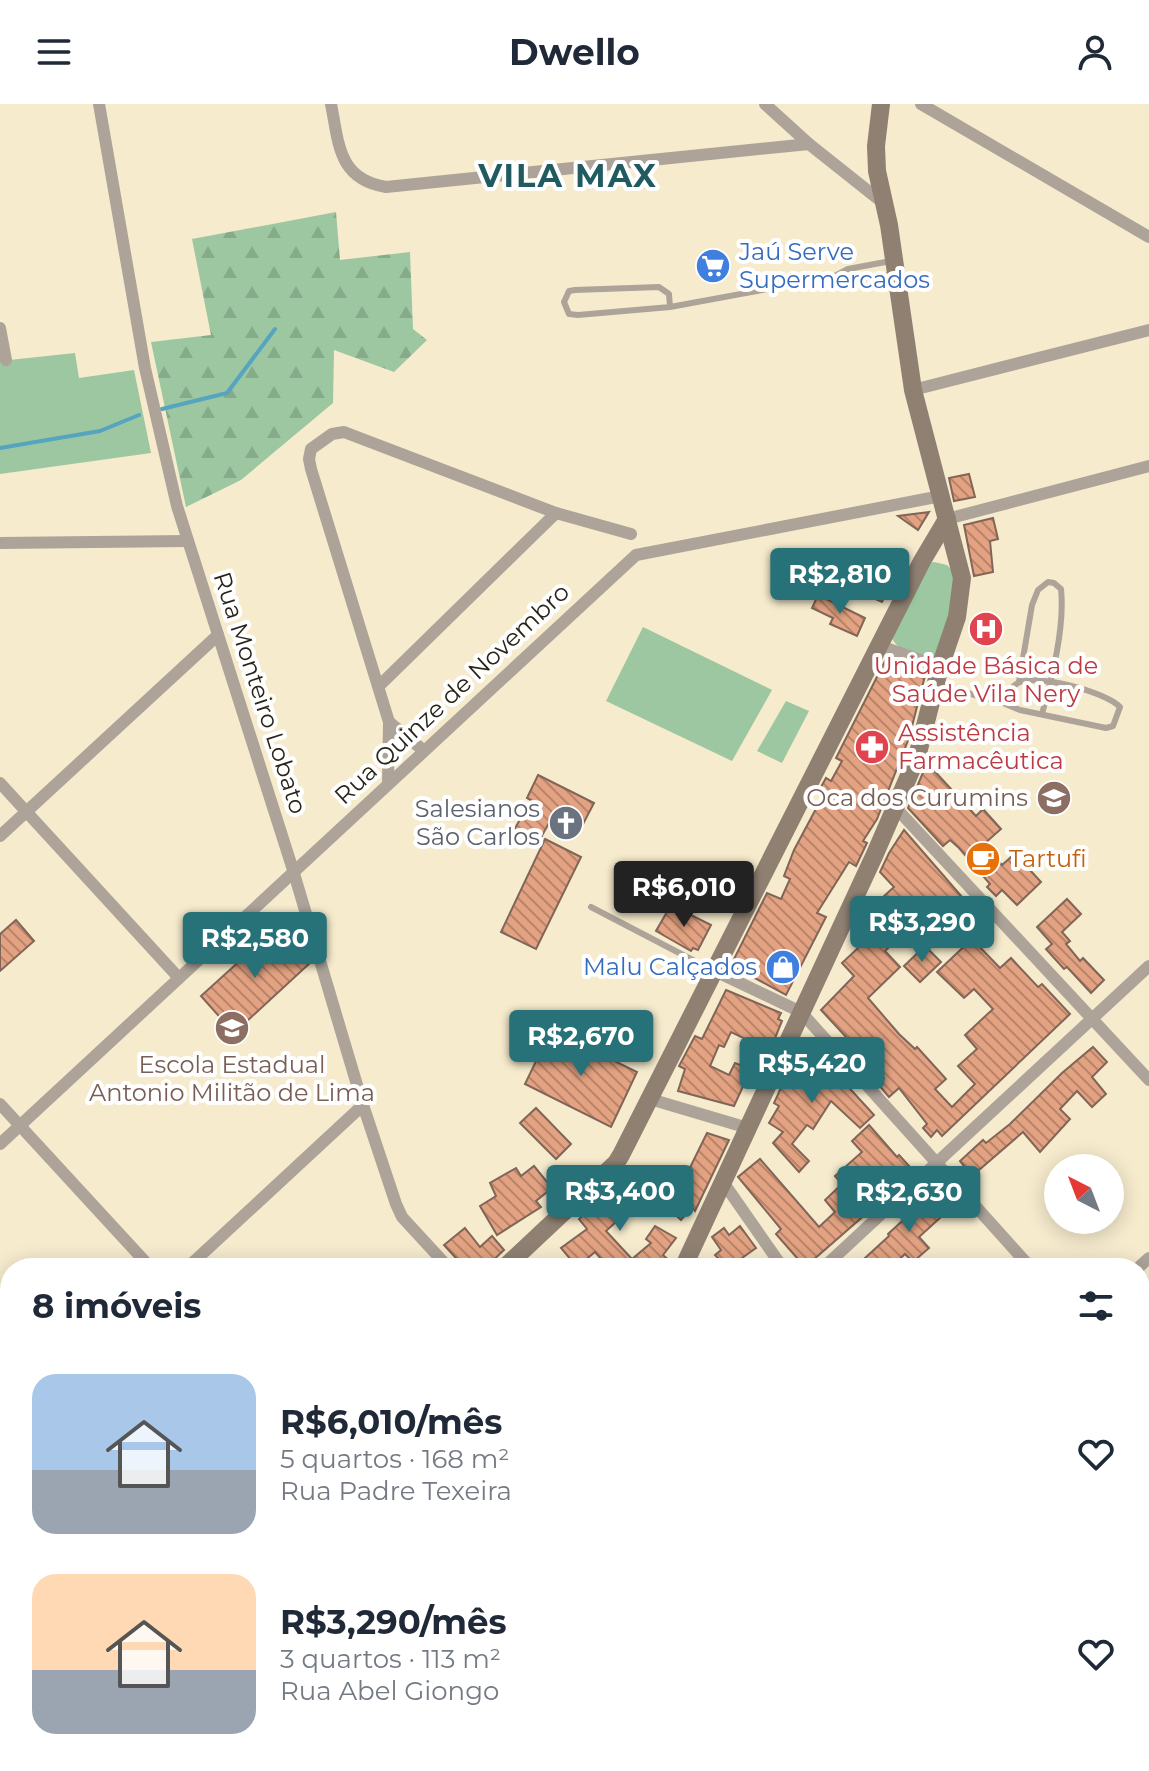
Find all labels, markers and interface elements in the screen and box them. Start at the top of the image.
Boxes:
icon: menu [32,30,76,74]
text: Dwello [509,30,640,74]
icon: person [1073,30,1117,74]
district label: VILA MAX [477,156,658,195]
place label: Jaú Serve Supermercados [738,237,930,294]
supermarket icon: Jaú Serve Supermercados [694,247,732,285]
pin: R$2,810 [766,548,914,616]
text: R$2,810 [788,558,892,590]
street label: Rua Monteiro Lobato [208,568,313,818]
street label: Rua Quinze de Novembro [328,577,575,810]
hospital icon: Unidade Básica de Saúde Vila Nery [967,610,1005,648]
place label: Unidade Básica de Saúde Vila Nery [874,651,1098,708]
place label: Assistência Farmacêutica [898,718,1064,775]
pharmacy icon: Assistência Farmacêutica [853,728,891,766]
school or university icon: Oca dos Curumins [1035,779,1073,817]
place label: Oca dos Curumins [806,783,1028,812]
place label: Salesianos São Carlos [415,794,540,851]
church icon: Salesianos São Carlos [547,804,585,842]
cafe icon: Tartufi [964,840,1002,878]
place label: Tartufi [1009,844,1087,873]
pin: R$6,010 [610,861,758,929]
text: R$6,010 [632,871,736,903]
pin: R$3,290 [848,896,996,964]
text: R$3,290 [868,906,976,938]
pin: R$2,580 [181,912,329,980]
text: R$2,580 [201,922,309,954]
shop icon: Malu Calçados [764,948,802,986]
place label: Malu Calçados [583,952,757,981]
school or university icon: Escola Estadual Antonio Militão de Lima [213,1009,251,1047]
pin: R$2,670 [507,1010,655,1078]
text: R$2,670 [527,1020,635,1052]
pin: R$5,420 [738,1037,886,1105]
text: R$5,420 [758,1047,866,1079]
place label: Escola Estadual Antonio Militão de Lima [89,1050,375,1107]
north arrow [1044,1154,1124,1234]
map controls [1044,1154,1124,1234]
pin: R$3,400 [546,1165,694,1233]
pin: R$2,630 [835,1166,983,1234]
text: R$3,400 [564,1175,676,1207]
text: R$2,630 [855,1176,963,1208]
icon: filters [1074,1284,1118,1328]
text: 8 imóveis [32,1285,201,1327]
text: R$6,010/mês [280,1401,502,1443]
icon: home [96,1406,192,1502]
icon: heart [1074,1432,1118,1476]
text: 5 quartos · 168 m² [280,1443,509,1475]
text: Rua Padre Texeira [280,1475,512,1507]
text: R$3,290/mês [280,1601,507,1643]
icon: home [96,1606,192,1702]
icon: heart [1074,1632,1118,1676]
text: 3 quartos · 113 m² [280,1643,501,1675]
text: Rua Abel Giongo [280,1675,499,1707]

